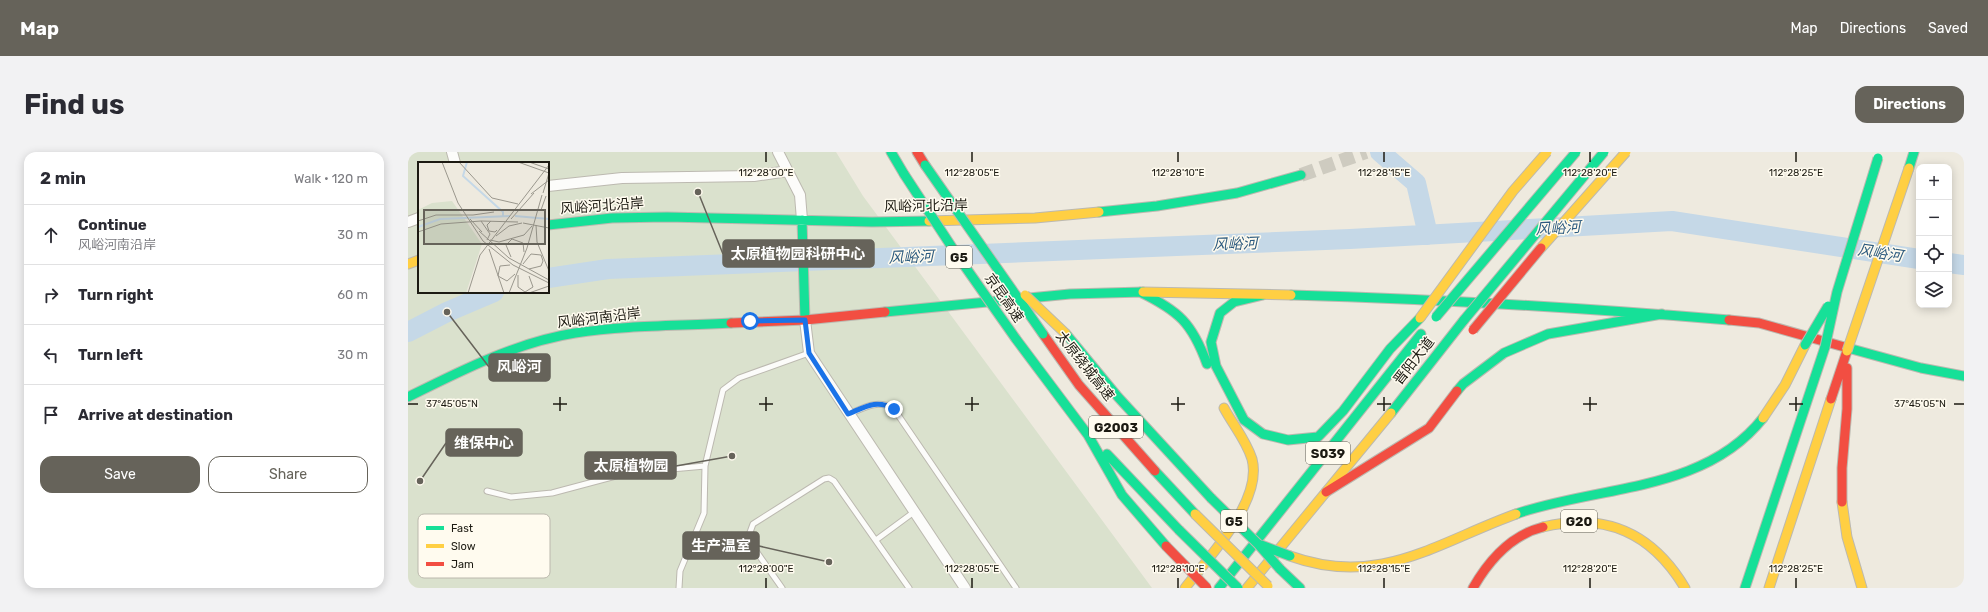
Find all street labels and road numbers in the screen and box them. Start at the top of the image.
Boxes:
street label: 风峪河北沿岸 [560,195,644,217]
street label: 风峪河北沿岸 [884,197,968,215]
road number: G5 [946,246,972,268]
street label: 京昆高速 [981,270,1027,326]
street label: 风峪河南沿岸 [556,304,642,332]
street label: 太原绕城高速 [1052,328,1118,404]
street label: 晋阳大道 [1390,334,1438,388]
road number: G2003 [1089,416,1143,438]
road number: S039 [1306,442,1350,464]
road number: G5 [1221,510,1247,532]
road number: G20 [1561,510,1597,532]

